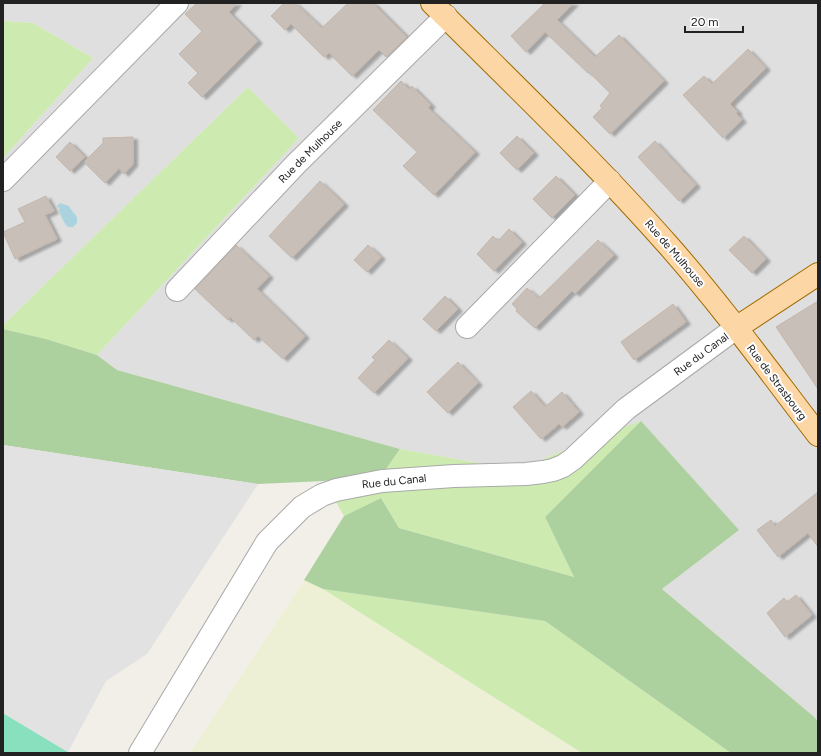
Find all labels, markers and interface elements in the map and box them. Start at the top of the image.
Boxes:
scale bar [685,8,743,34]
text: 20 m [691,15,719,29]
street label: Rue de Mulhouse [276,117,345,186]
street label: Rue de Mulhouse [642,217,707,290]
street label: Rue du Canal [671,330,731,379]
street label: Rue de Strasbourg [744,342,809,423]
street label: Rue du Canal [361,472,427,491]

